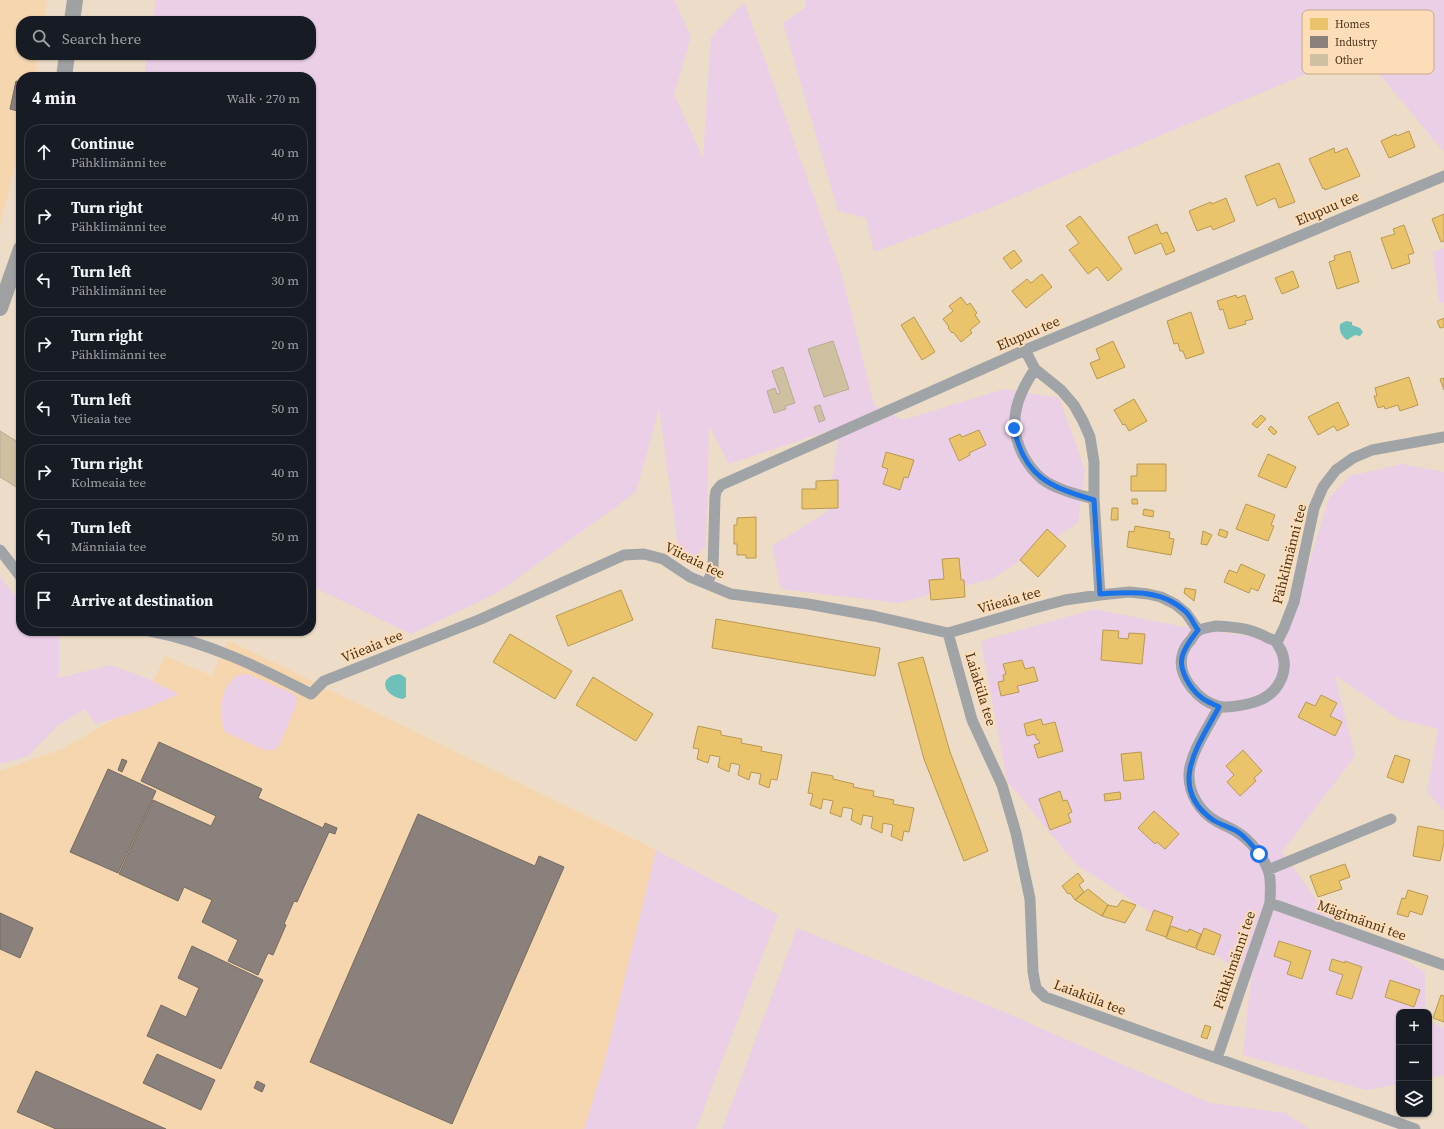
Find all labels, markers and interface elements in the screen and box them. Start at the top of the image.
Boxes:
legend [1302,10,1434,74]
search box [16,16,316,60]
text: Homes [1335,17,1370,32]
icon: search [30,27,52,49]
text: Search here [62,28,141,49]
text: Industry [1335,35,1377,50]
text: Other [1335,53,1364,68]
text: 4 min [32,86,76,110]
text: Walk · 270 m [227,90,300,107]
text: Continue [71,133,134,154]
icon: ahead [33,141,55,163]
text: 40 m [271,144,299,161]
text: Pähklimänni tee [71,154,166,171]
street label: Elupuu tee [1292,186,1362,230]
text: Turn right [71,197,143,218]
icon: right [33,205,55,227]
text: 40 m [271,208,299,225]
text: Pähklimänni tee [71,218,166,235]
text: Turn left [71,261,131,282]
icon: left [33,269,55,291]
text: 30 m [271,272,299,289]
text: Pähklimänni tee [71,282,166,299]
street label: Elupuu tee [993,311,1063,355]
text: Turn right [71,325,143,346]
icon: right [33,333,55,355]
text: 20 m [271,336,299,353]
text: Pähklimänni tee [71,346,166,363]
text: Turn left [71,389,131,410]
icon: left [33,397,55,419]
text: 50 m [271,400,299,417]
text: Viieaia tee [71,410,131,427]
route end [1005,419,1023,437]
text: Turn right [71,453,143,474]
icon: right [33,461,55,483]
text: 40 m [271,464,299,481]
text: Kolmeaia tee [71,474,146,491]
street label: Pähklimänni tee [1267,502,1311,606]
text: Turn left [71,517,131,538]
icon: left [33,525,55,547]
text: 50 m [271,528,299,545]
street label: Viieaia tee [661,537,729,583]
text: Männiaia tee [71,538,146,555]
street label: Viieaia tee [975,581,1043,619]
icon: arrive [33,589,55,611]
text: Arrive at destination [71,590,213,611]
street label: Viieaia tee [338,625,406,667]
street label: Laiaküla tee [960,650,1002,728]
route start [1250,845,1268,863]
street label: Mägimänni tee [1315,895,1409,945]
street label: Pähklimänni tee [1208,908,1260,1012]
street label: Laiaküla tee [1051,974,1129,1020]
map controls [1396,1009,1432,1117]
button: + [1396,1009,1432,1045]
button: − [1396,1045,1432,1081]
button: layers [1396,1081,1432,1117]

